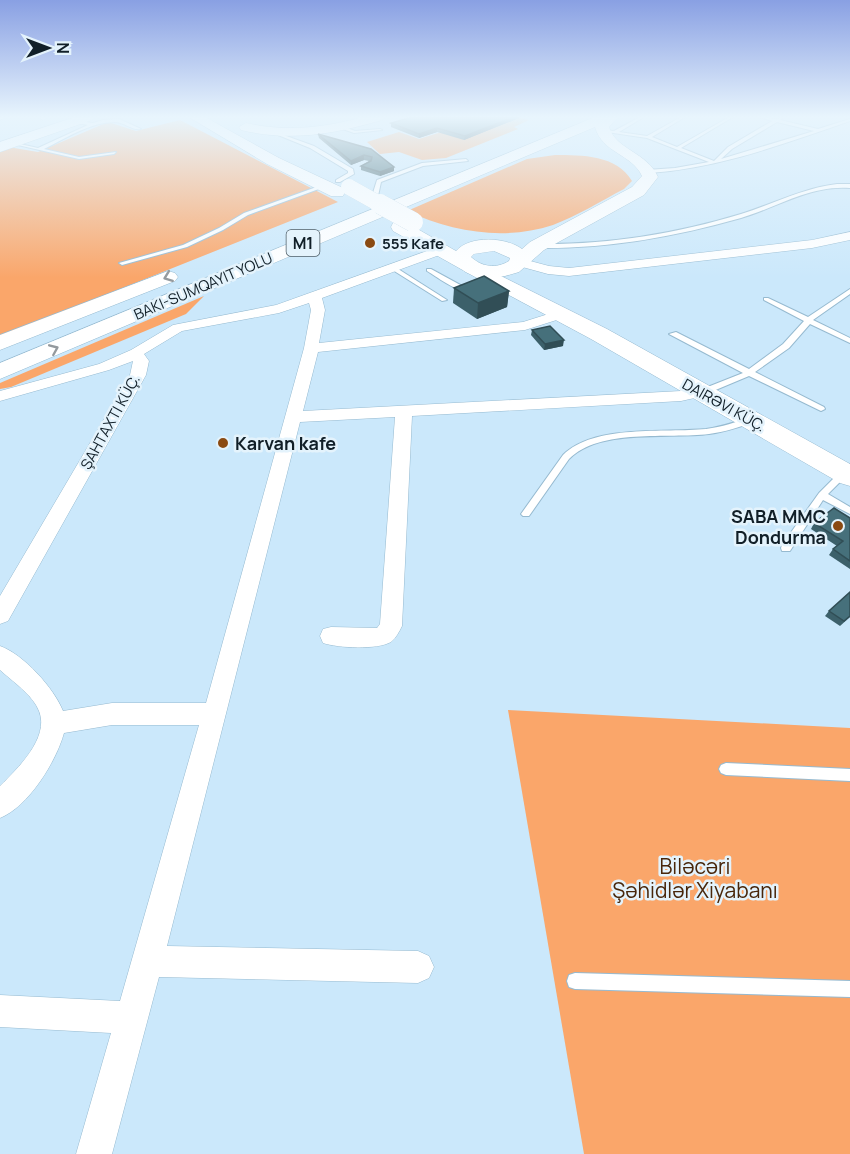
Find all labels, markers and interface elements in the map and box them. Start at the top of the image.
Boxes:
north arrow [18,18,78,78]
text: N [52,42,74,54]
road number: M1 [286,230,320,256]
place label: 555 Kafe [382,233,444,254]
marker: 555 Kafe [363,236,377,250]
street label: BAKI-SUMQAYIT YOLU [130,247,276,325]
one-way arrow [163,270,174,282]
one-way arrow [47,344,58,356]
street label: ŞAHTAXTI KÜÇ. [75,371,145,473]
street label: DAIRƏVI KÜÇ. [679,373,769,437]
place label: Karvan kafe [235,431,336,455]
marker: Karvan kafe [216,436,230,450]
place label: SABA MMC Dondurma [731,504,826,549]
marker: SABA MMC Dondurma [831,519,845,533]
park label: Biləcəri Şəhidlər Xiyabanı [612,852,778,904]

